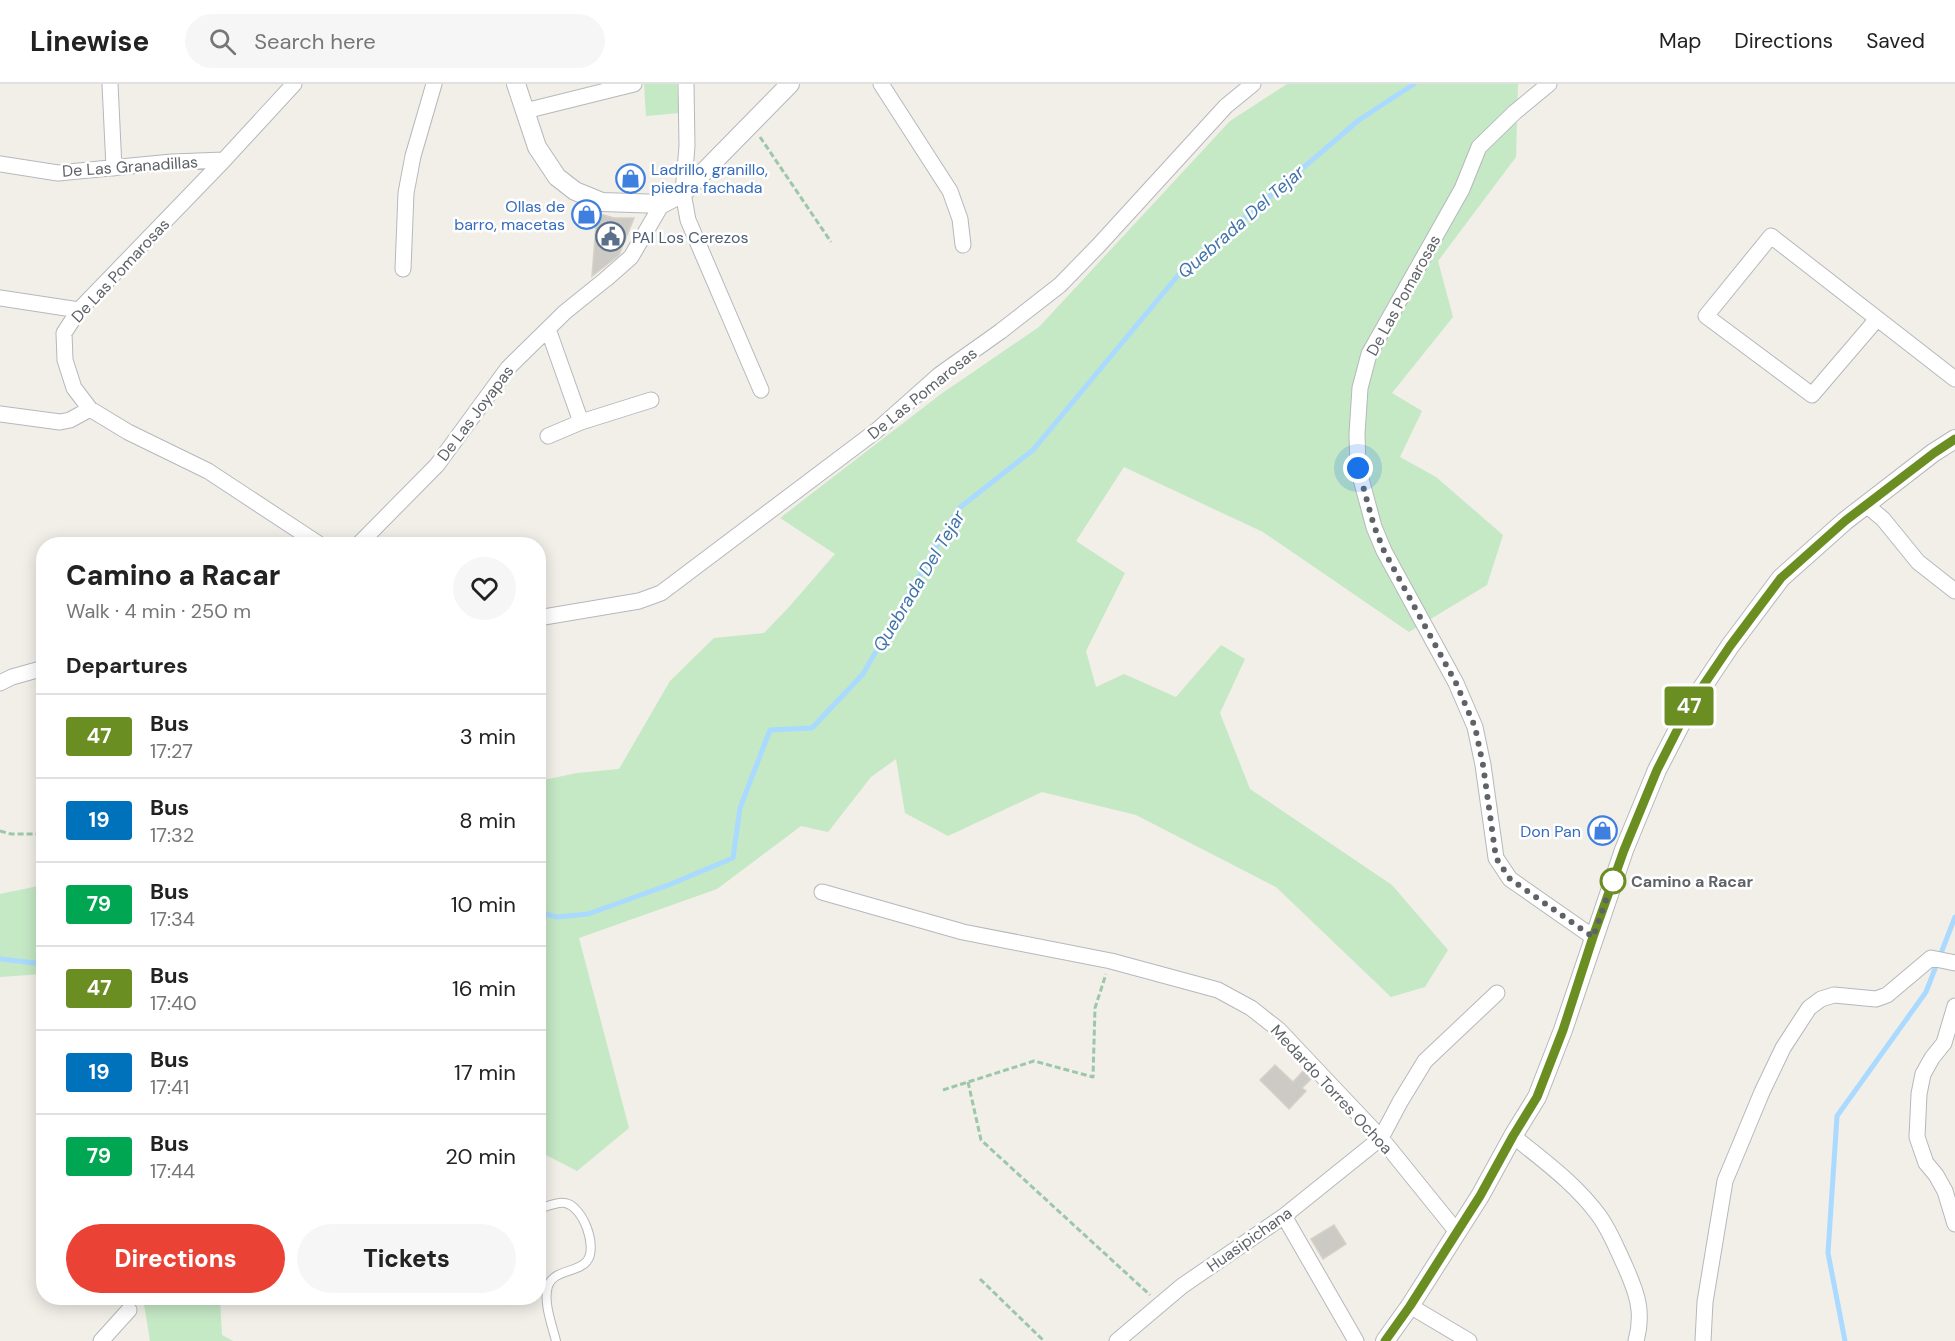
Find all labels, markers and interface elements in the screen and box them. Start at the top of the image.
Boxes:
search box [185,14,605,68]
text: Linewise [30,23,149,60]
icon: search [206,25,239,58]
text: Search here [254,27,376,56]
text: Map [1659,27,1701,55]
text: Directions [1734,27,1833,55]
text: Saved [1866,27,1925,55]
street label: De Las Granadillas [61,151,199,182]
place label: Ladrillo, granillo, piedra fachada [651,159,768,198]
water label: Quebrada Del Tejar [1173,159,1310,284]
shop icon: Ladrillo, granillo, piedra fachada [614,162,646,194]
place label: Ollas de barro, macetas [454,196,565,235]
shop icon: Ollas de barro, macetas [570,199,602,231]
street label: De Las Pomarosas [67,214,174,327]
public building icon: PAI Los Cerezos [595,221,627,253]
place label: PAI Los Cerezos [632,227,748,248]
street label: De Las Pomarosas [1362,231,1445,359]
street label: De Las Pomarosas [863,343,981,444]
street label: De Las Joyapas [433,361,518,465]
your location [1343,453,1373,483]
water label: Quebrada Del Tejar [867,505,971,656]
text: Camino a Racar [66,557,280,594]
button: heart [453,557,516,620]
text: Walk · 4 min · 250 m [66,598,251,624]
text: Departures [66,651,188,680]
line badge: 47 [1662,686,1716,726]
text: 47 [1677,692,1701,720]
text: Bus [150,709,189,738]
text: 47 [87,722,111,750]
text: 3 min [460,722,516,751]
text: 17:27 [150,738,193,764]
text: Bus [150,793,189,822]
text: 19 [89,806,109,834]
text: 8 min [459,806,516,835]
shop icon: Don Pan [1586,815,1618,847]
place label: Don Pan [1520,821,1581,842]
text: 17:32 [150,822,194,848]
marker: Camino a Racar [1600,868,1626,894]
place label: Camino a Racar [1631,871,1753,892]
text: Bus [150,877,189,906]
text: 79 [87,890,111,918]
text: 10 min [451,890,516,919]
text: 17:34 [150,906,195,932]
text: Bus [150,961,189,990]
text: 47 [87,974,111,1002]
text: 16 min [452,974,516,1003]
text: 17:40 [150,990,197,1016]
street label: Medardo Torres Ochoa [1266,1020,1397,1159]
text: Bus [150,1045,189,1074]
text: 19 [89,1058,109,1086]
text: 17 min [454,1058,516,1087]
text: 17:41 [150,1074,189,1100]
text: Bus [150,1129,189,1158]
text: 79 [87,1142,111,1170]
text: 20 min [445,1142,516,1171]
text: 17:44 [150,1158,195,1184]
street label: Huasipichana [1203,1202,1296,1277]
button: Directions [66,1224,285,1293]
button: Tickets [297,1224,516,1293]

